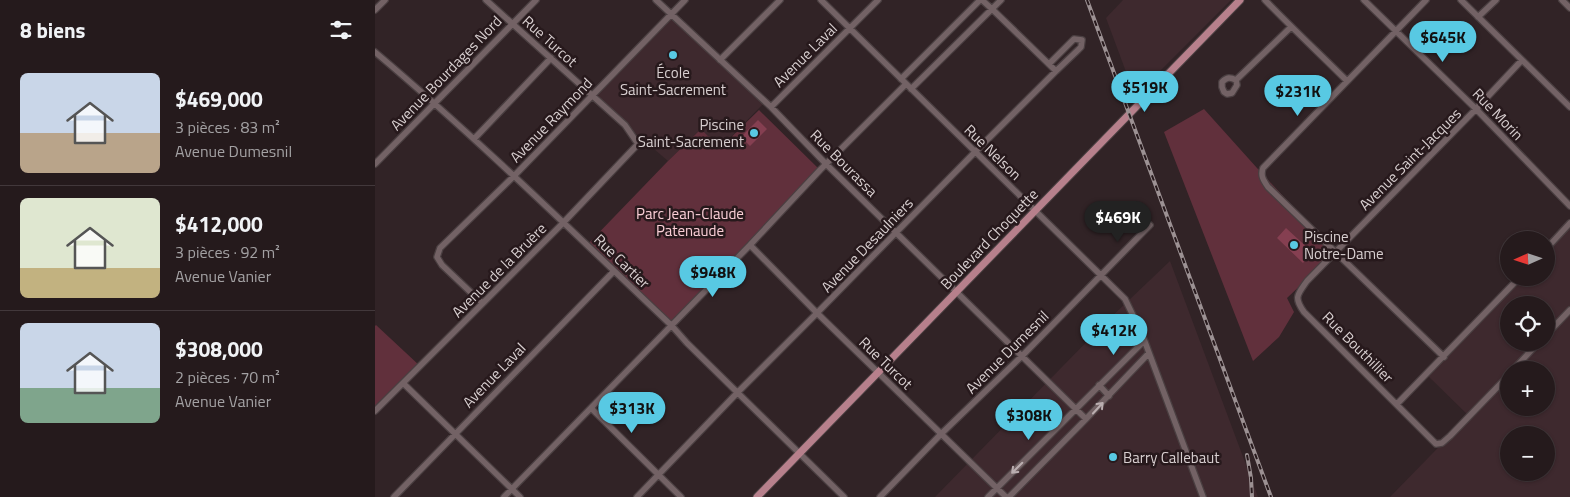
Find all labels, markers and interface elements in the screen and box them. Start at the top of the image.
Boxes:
street label: Avenue Bourdages Nord [385,10,507,136]
street label: Rue Turcot [517,10,583,73]
text: 8 biens [20,14,85,46]
icon: filters [327,16,355,44]
street label: Avenue Laval [768,18,842,92]
pin: $645K [1408,20,1478,63]
text: $645K [1420,25,1466,49]
marker: École Saint-Sacrement [667,49,679,61]
place label: École Saint-Sacrement [620,61,727,101]
pin: $519K [1110,70,1180,113]
street label: Avenue Raymond [504,72,598,168]
pin: $231K [1263,74,1333,117]
text: $519K [1122,75,1168,99]
text: $231K [1275,79,1321,103]
text: $469,000 [175,83,263,115]
street label: Rue Morin [1467,83,1529,145]
icon: home [60,93,120,153]
street label: Avenue Saint-Jacques [1353,102,1467,216]
place label: Piscine Saint-Sacrement [638,113,745,153]
text: 3 pièces · 83 m² [175,115,280,139]
street label: Rue Nelson [959,119,1027,185]
street label: Rue Bourassa [805,124,883,202]
marker: Piscine Saint-Sacrement [748,127,760,139]
text: Avenue Dumesnil [175,139,292,163]
street label: Boulevard Choquette [935,183,1043,295]
street label: Avenue Desaulniers [815,192,919,298]
pin: $469K [1083,200,1153,243]
park label: Parc Jean-Claude Patenaude [636,202,744,242]
text: $469K [1095,205,1141,229]
text: $412,000 [175,208,263,240]
street label: Avenue de la Bruère [446,217,552,323]
icon: home [60,218,120,278]
place label: Piscine Notre-Dame [1304,225,1384,265]
street label: Rue Cartier [589,228,655,294]
north arrow [1500,231,1555,286]
map controls [1500,231,1555,481]
marker: Piscine Notre-Dame [1288,239,1300,251]
text: 3 pièces · 92 m² [175,240,280,264]
pin: $948K [678,256,748,298]
text: $948K [690,260,736,284]
text: Avenue Vanier [175,264,271,288]
button: locate [1500,296,1555,351]
street label: Avenue Dumesnil [960,305,1054,399]
street label: Rue Bouthillier [1317,306,1399,388]
pin: $412K [1079,314,1149,356]
text: $412K [1091,318,1137,342]
street label: Rue Turcot [854,331,919,395]
text: $308,000 [175,333,263,365]
street label: Avenue Laval [457,337,531,413]
icon: home [60,343,120,403]
button: + [1500,361,1555,416]
text: 2 pièces · 70 m² [175,365,280,389]
text: Avenue Vanier [175,389,271,413]
pin: $313K [597,392,667,434]
text: $313K [609,396,655,420]
pin: $308K [994,398,1064,441]
one-way arrow [1092,401,1104,414]
text: $308K [1006,403,1052,427]
button: − [1500,426,1555,481]
place label: Barry Callebaut [1123,446,1220,469]
marker: Barry Callebaut [1107,451,1119,463]
one-way arrow [1011,462,1023,474]

